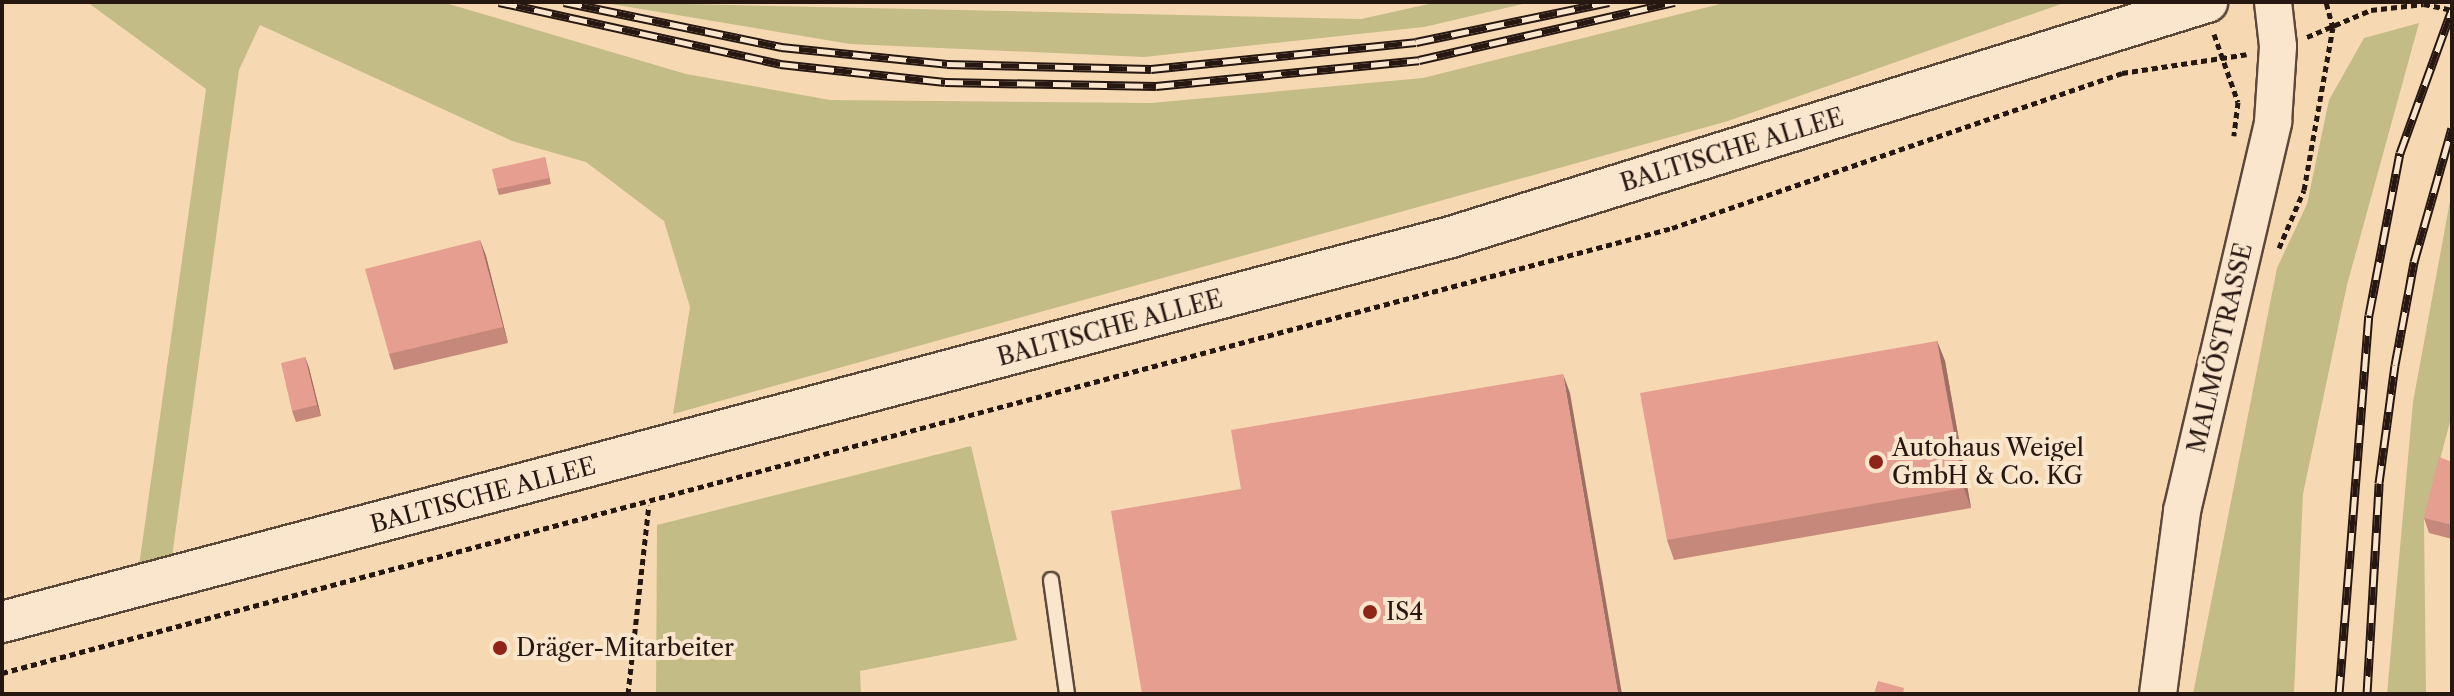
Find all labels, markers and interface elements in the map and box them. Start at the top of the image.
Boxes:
street label: BALTISCHE ALLEE [1616,102,1848,198]
street label: MALMÖSTRASSE [2182,240,2258,456]
street label: BALTISCHE ALLEE [994,284,1226,372]
place label: Autohaus Weigel GmbH & Co. KG [1892,434,2085,490]
street label: BALTISCHE ALLEE [367,451,599,539]
marker: Autohaus Weigel GmbH & Co. KG [1867,453,1885,471]
place label: IS4 [1386,598,1423,626]
marker: IS4 [1361,603,1379,621]
place label: Dräger-Mitarbeiter [516,634,734,662]
marker: Dräger-Mitarbeiter [491,639,509,657]

